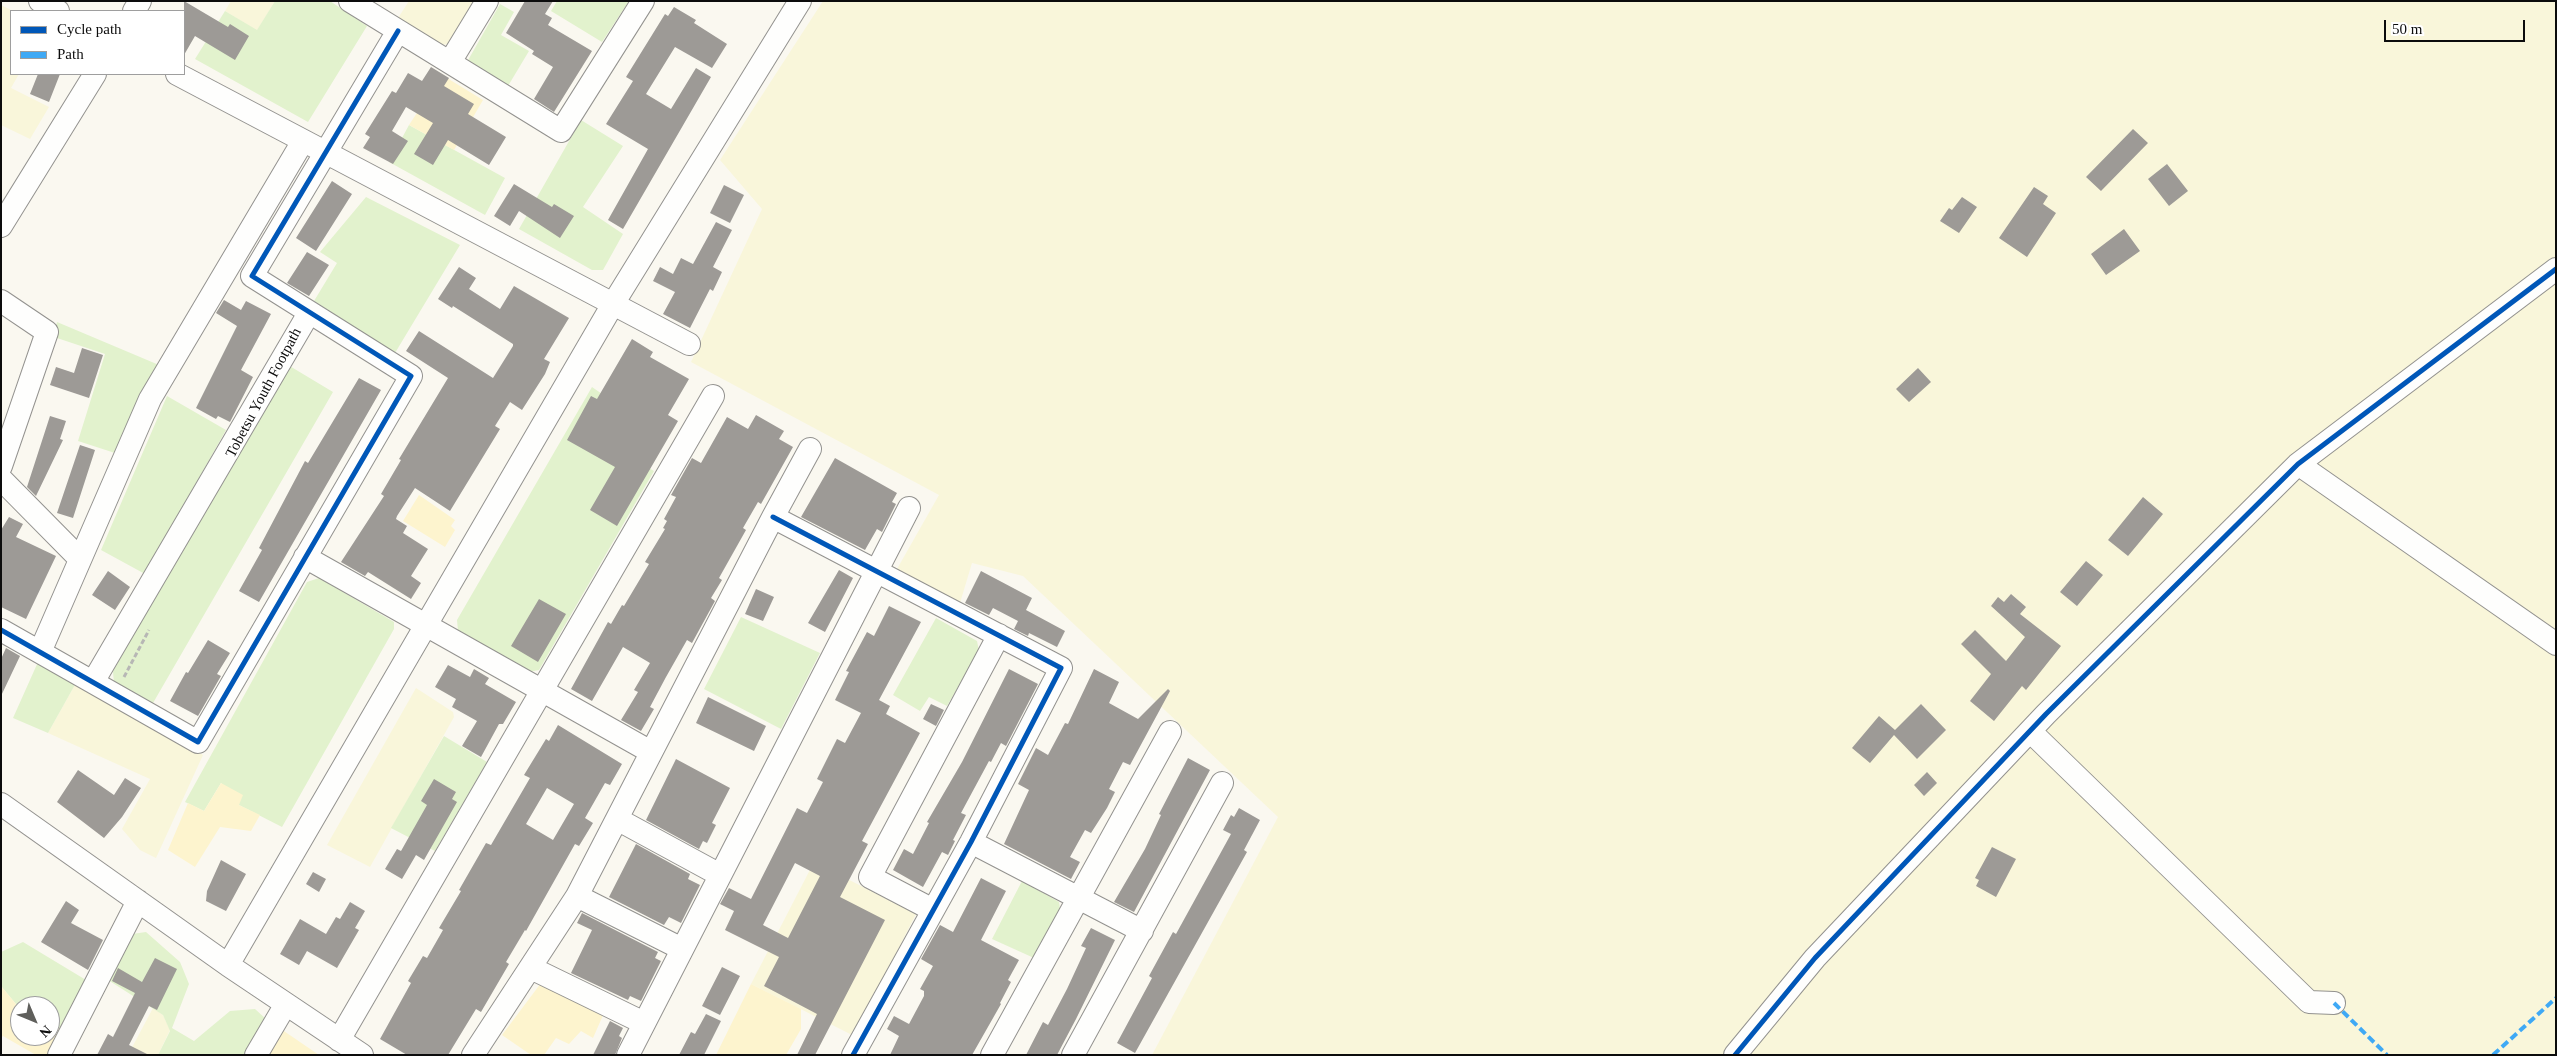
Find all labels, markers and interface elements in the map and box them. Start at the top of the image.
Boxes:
legend [10,10,185,75]
scale bar [2387,10,2528,42]
text: Cycle path [57,21,122,37]
text: 50 m [2392,21,2422,37]
text: Path [57,46,84,62]
street label: Tobetsu Youth Footpath [217,315,311,471]
north arrow [10,996,60,1046]
text: N [36,1022,54,1040]

